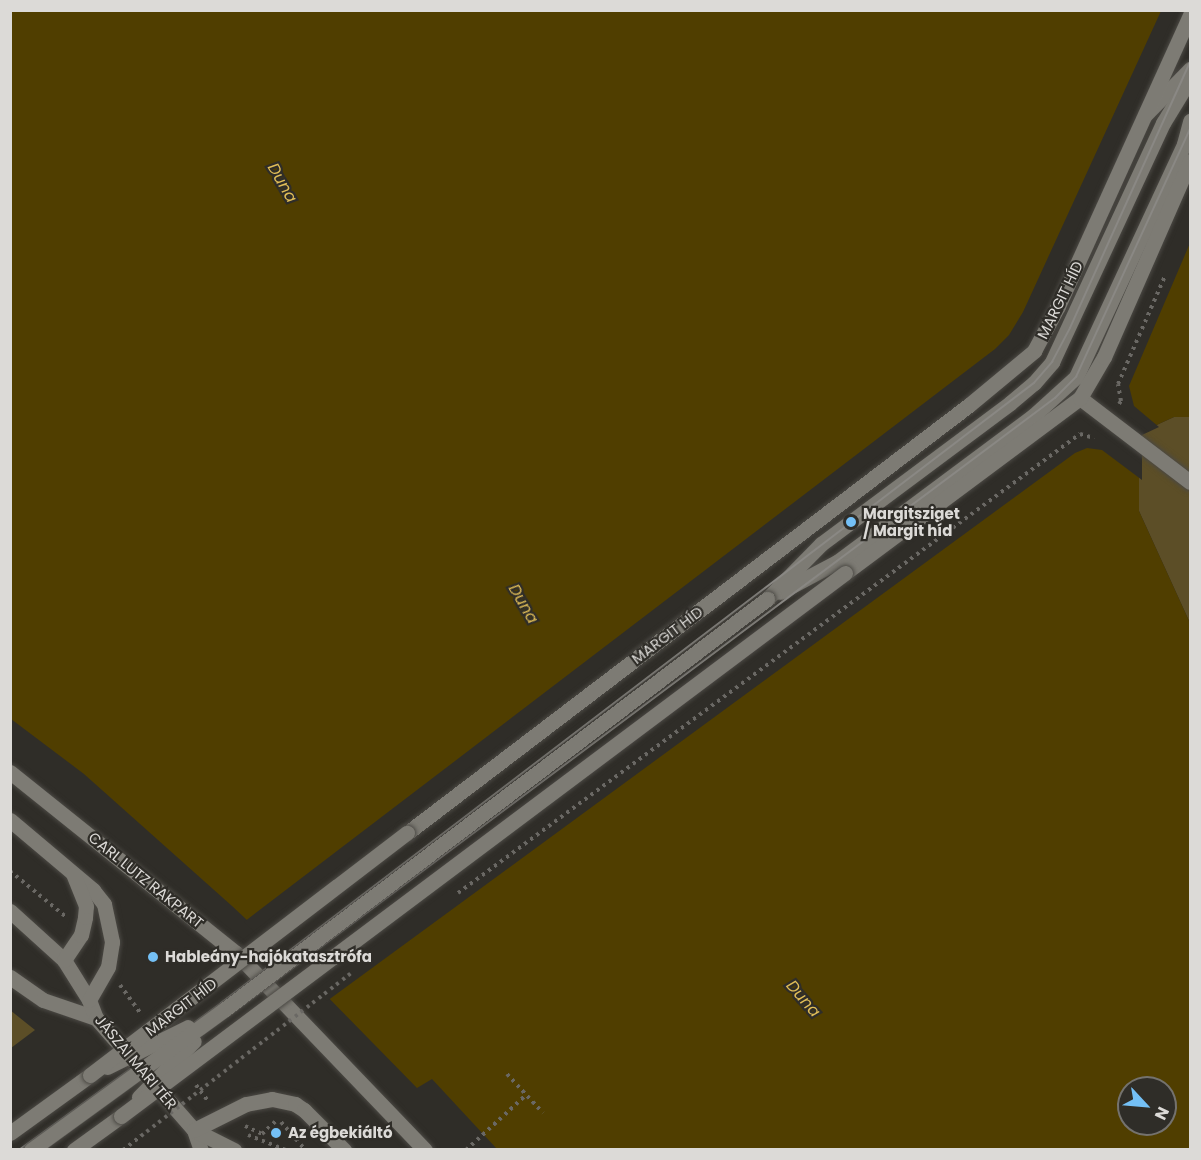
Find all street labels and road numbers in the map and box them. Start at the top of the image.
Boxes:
street label: MARGIT HÍD [1033,258,1087,342]
street label: MARGIT HÍD [628,602,706,668]
street label: CARL LUTZ RAKPART [85,828,207,932]
street label: MARGIT HÍD [142,974,220,1040]
street label: JÁSZAI MARI TÉR [91,1011,181,1113]

